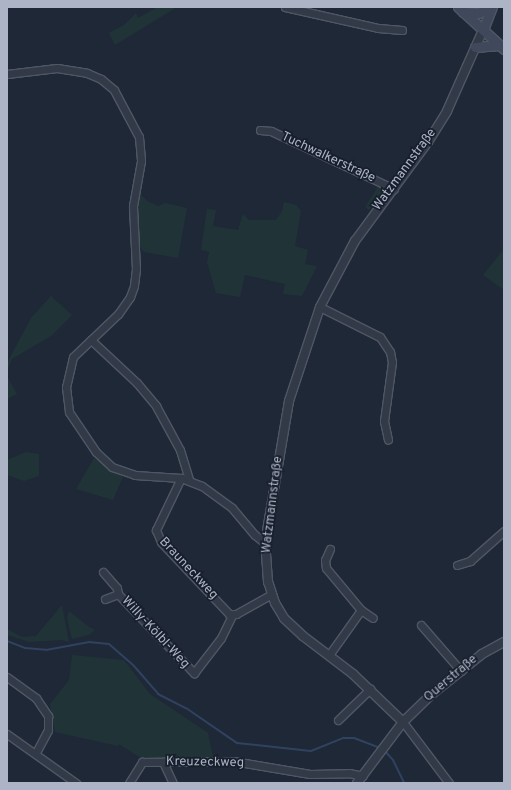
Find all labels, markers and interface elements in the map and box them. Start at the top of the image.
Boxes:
street label: Watzmannstraße [370,126,440,214]
street label: Tuchwalkerstraße [278,129,378,187]
street label: Watzmannstraße [259,456,287,554]
street label: Brauneckweg [155,535,221,603]
street label: Willy-Kölbl-Weg [118,594,192,672]
street label: Querstraße [421,652,481,706]
street label: Kreuzeckweg [166,755,244,771]

